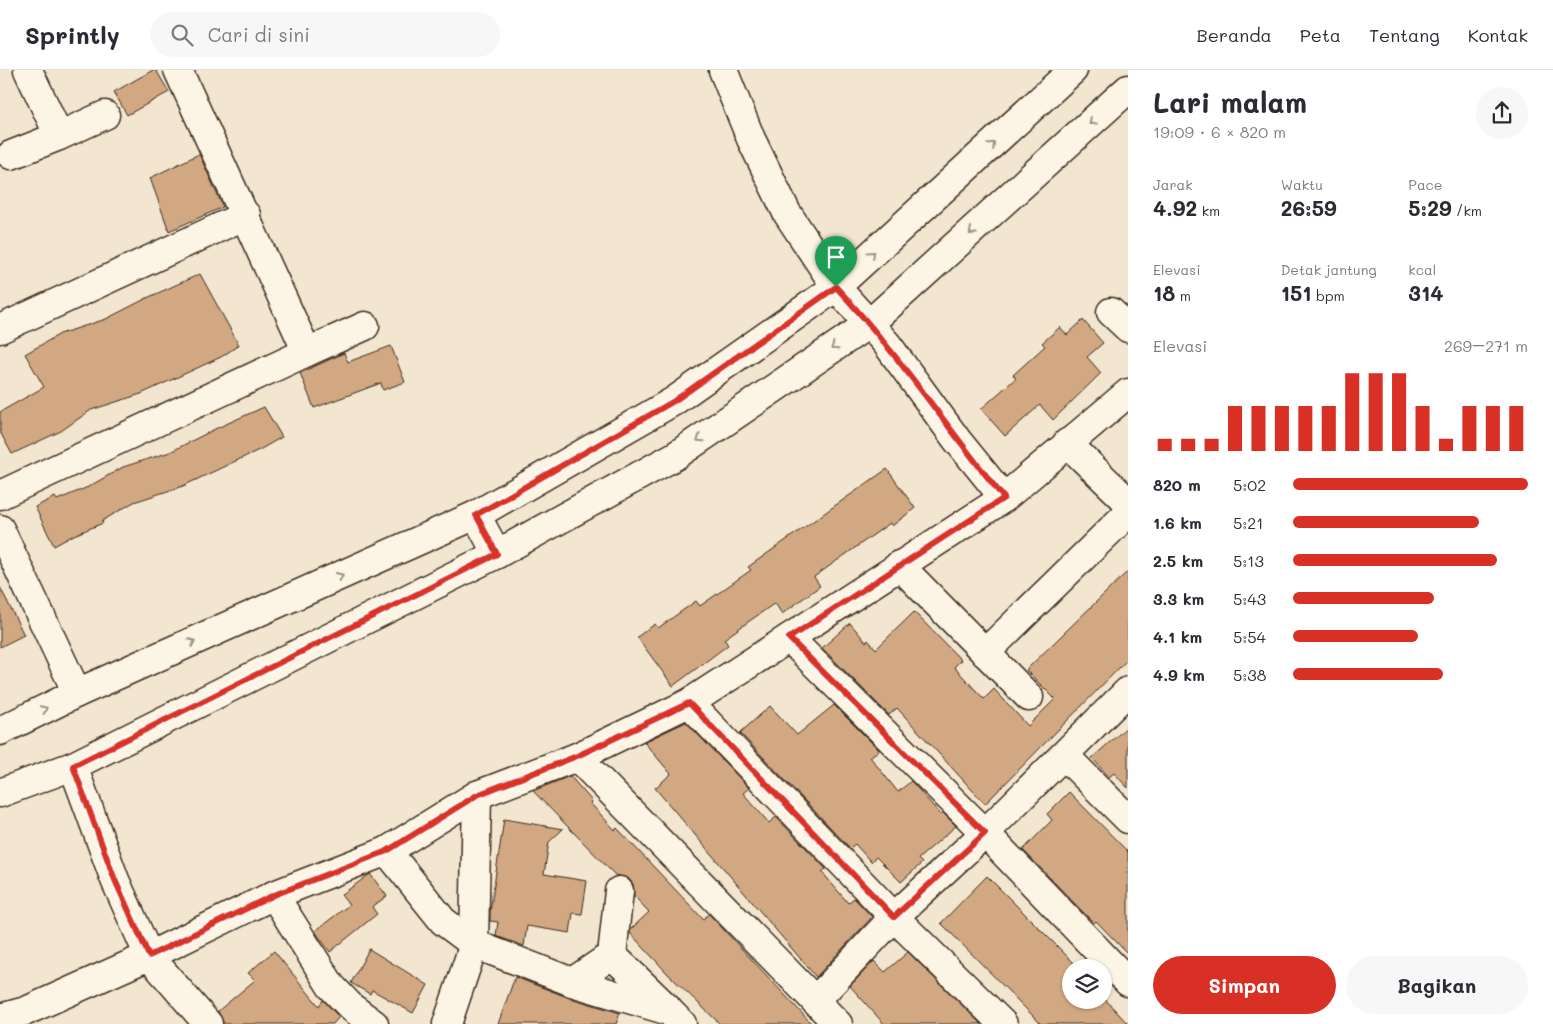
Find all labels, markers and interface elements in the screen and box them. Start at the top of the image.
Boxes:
search box [150,12,500,57]
text: Sprintly [25,19,120,50]
icon: search [168,21,196,49]
text: Cari di sini [208,22,310,47]
text: Beranda [1197,23,1272,47]
text: Peta [1300,23,1341,47]
text: Tentang [1369,23,1440,47]
text: Kontak [1468,23,1528,47]
text: Lari malam [1153,84,1307,120]
button: share [1476,87,1528,139]
one-way arrow [1089,116,1098,125]
text: 19:09 · 6 × 820 m [1153,121,1286,142]
one-way arrow [987,142,996,151]
text: Jarak [1153,175,1193,194]
text: Waktu [1281,175,1323,194]
text: Pace [1408,175,1443,194]
text: 4.92 [1153,194,1197,221]
text: 26:59 [1281,194,1337,221]
text: 5:29 [1408,194,1452,221]
text: km [1197,201,1220,220]
text: /km [1452,201,1482,220]
one-way arrow [969,226,978,235]
pin [815,236,857,287]
icon: arrive [822,243,850,271]
one-way arrow [867,251,876,260]
text: Elevasi [1153,260,1200,279]
text: Detak jantung [1281,260,1377,279]
text: kcal [1408,260,1436,279]
text: 18 [1153,279,1175,306]
text: 151 [1281,279,1312,306]
text: 314 [1408,279,1444,306]
text: m [1175,286,1191,305]
text: bpm [1312,286,1345,305]
text: Elevasi [1153,335,1207,356]
text: 269–271 m [1444,335,1528,356]
one-way arrow [830,341,840,350]
one-way arrow [696,433,706,442]
text: 820 m [1153,474,1201,495]
text: 5:02 [1233,474,1266,495]
text: 1.6 km [1153,512,1202,533]
text: 5:21 [1233,512,1263,533]
text: 2.5 km [1153,550,1203,571]
text: 5:13 [1233,550,1264,571]
one-way arrow [335,571,344,582]
text: 3.3 km [1153,588,1204,609]
text: 5:43 [1233,588,1266,609]
text: 4.1 km [1153,626,1202,647]
text: 5:54 [1233,626,1266,647]
one-way arrow [187,637,196,648]
text: 4.9 km [1153,664,1205,685]
text: 5:38 [1233,664,1266,685]
one-way arrow [39,705,48,715]
button: Simpan [1153,956,1336,1014]
button: Bagikan [1346,956,1528,1014]
map controls [1062,959,1112,1009]
button: layers [1062,959,1112,1009]

